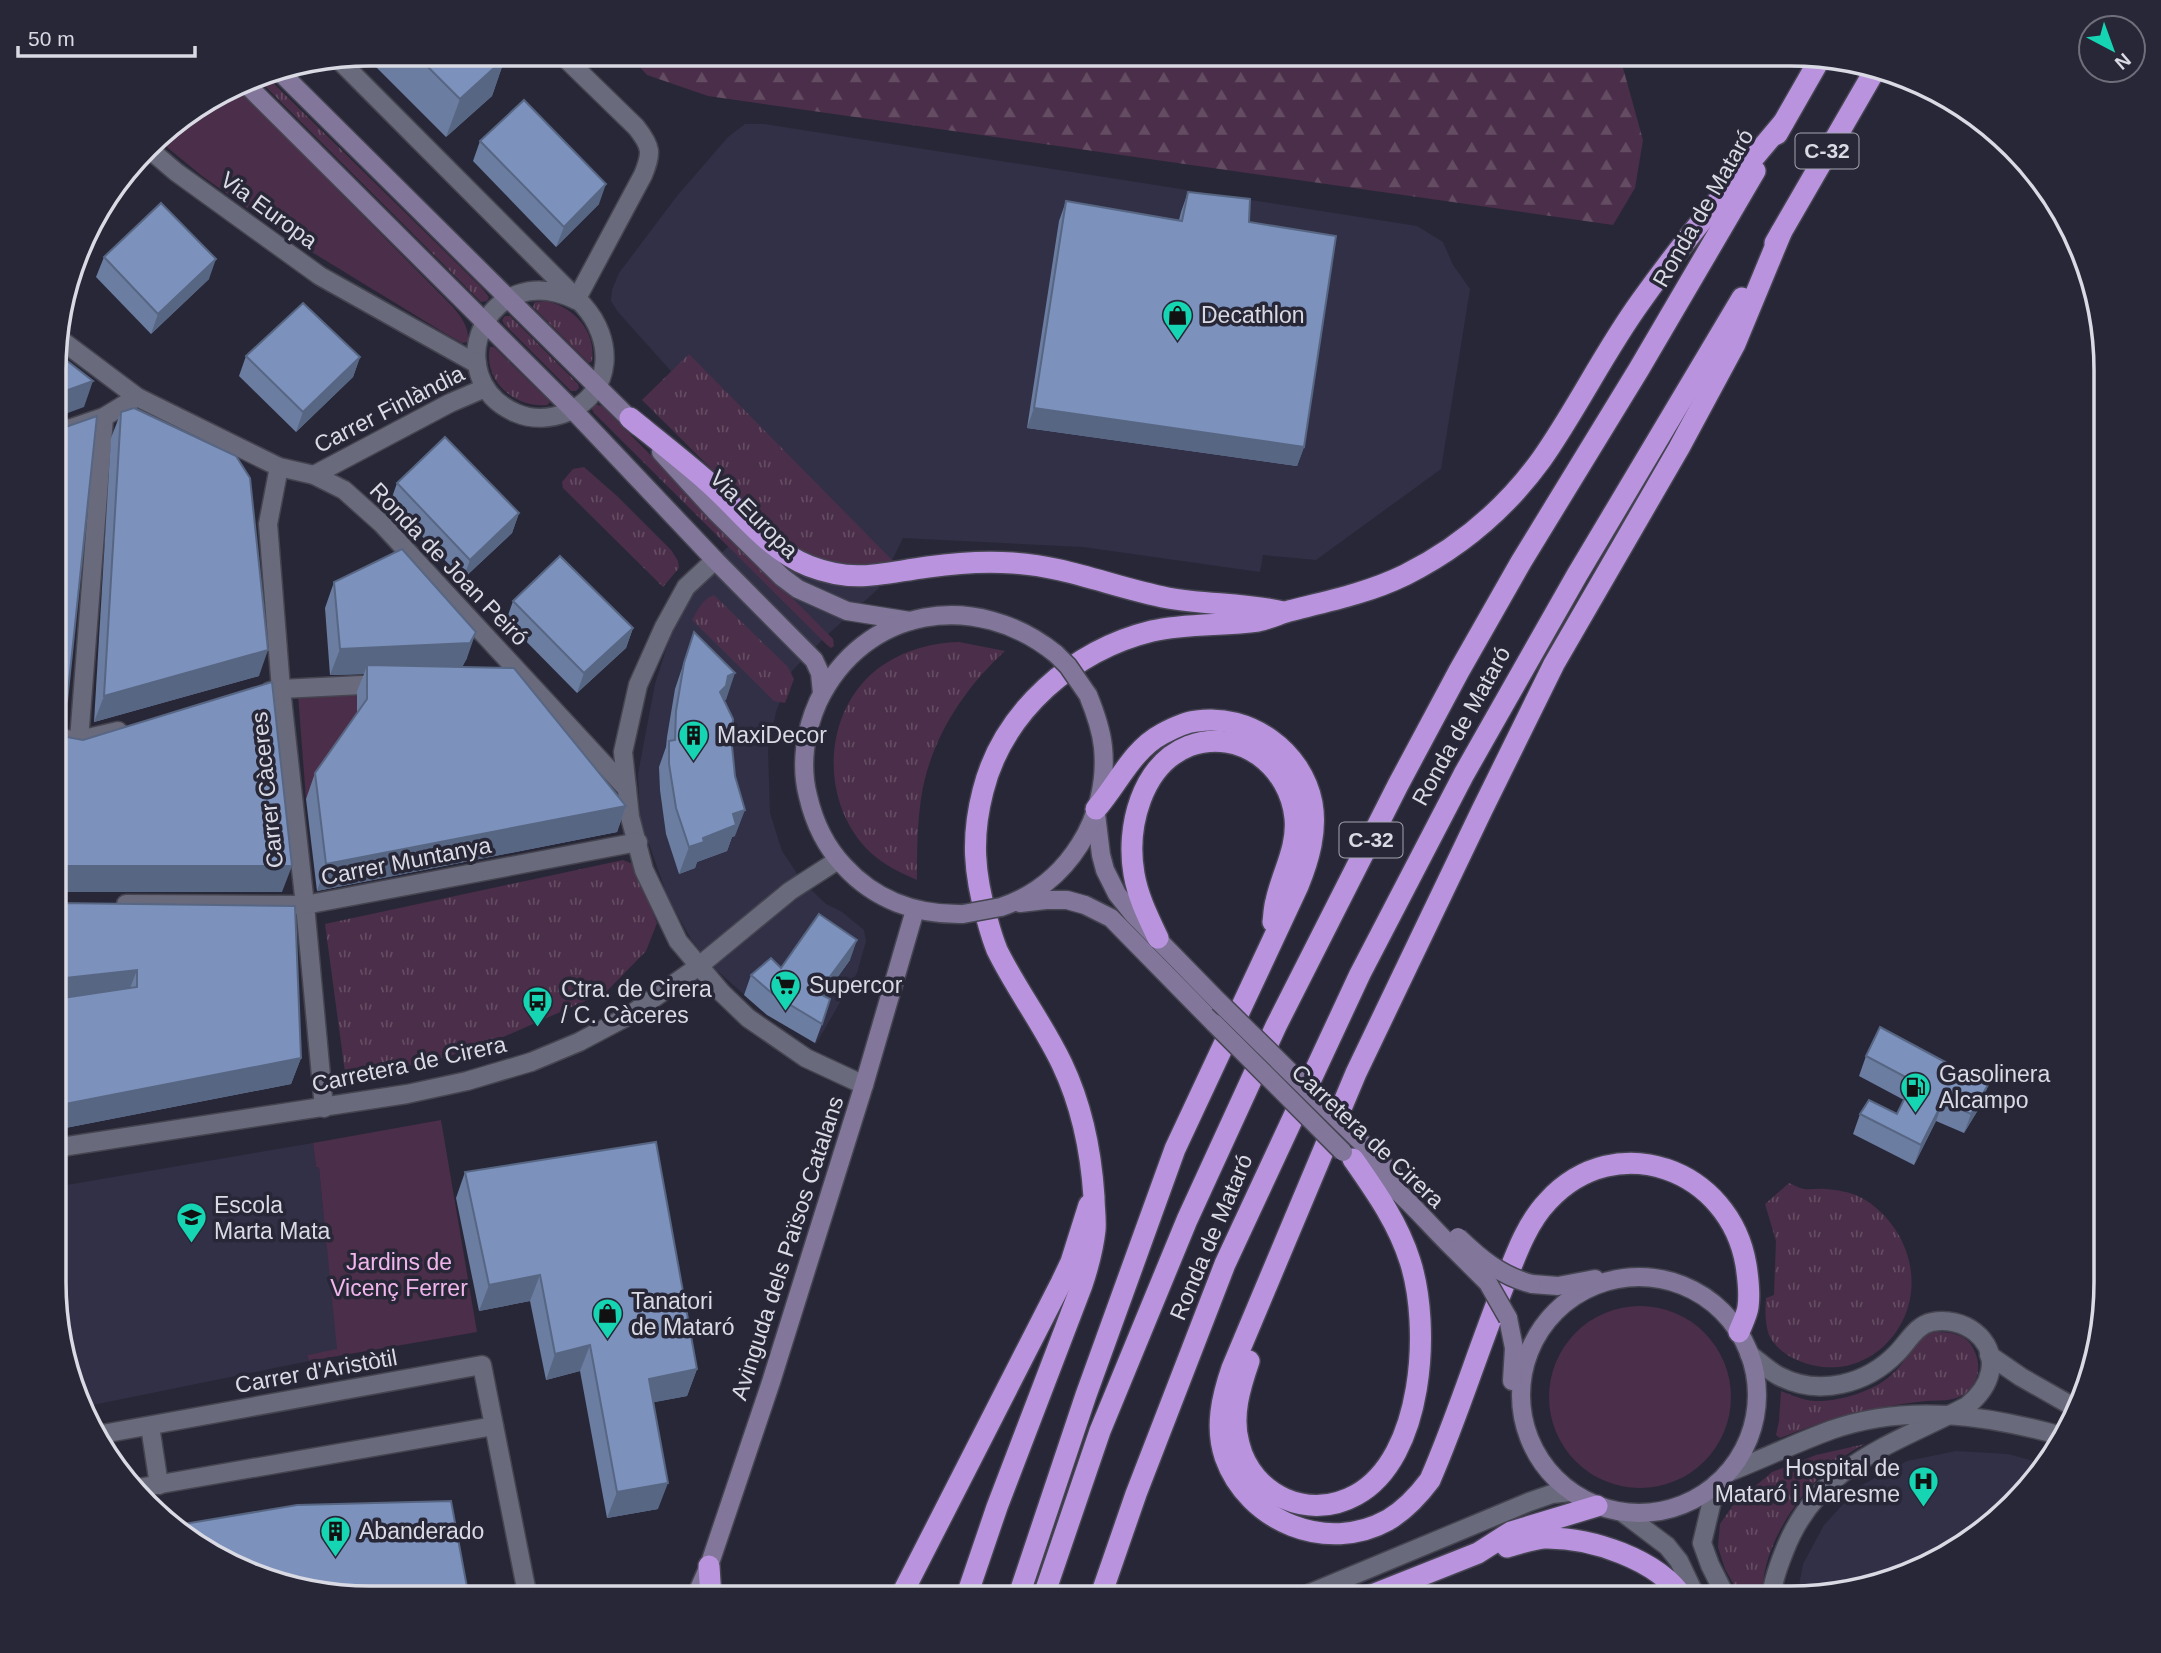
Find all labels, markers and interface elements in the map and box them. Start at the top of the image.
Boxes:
scale bar [18,14,194,58]
north arrow [2077,14,2147,84]
text: 50 m [28,27,75,50]
text: N [2111,49,2135,74]
street label: Ronda de Mataró [1647,125,1759,291]
road number: C-32 [1796,134,1858,168]
street label: Via Europa [215,166,323,254]
shop icon: Decathlon [1161,298,1195,342]
place label: Decathlon [1201,302,1305,328]
street label: Carrer Finlàndia [310,360,469,458]
street label: Via Europa [705,465,803,563]
street label: Ronda de Joan Peiró [365,477,533,651]
street label: Ronda de Mataró [1407,642,1515,810]
street label: Carrer Càceres [246,710,288,870]
building icon: MaxiDecor [677,718,711,762]
place label: MaxiDecor [717,722,827,748]
road number: C-32 [1340,822,1402,858]
street label: Carrer Muntanya [319,832,493,890]
supermarket icon: Supercor [769,968,803,1012]
place label: Supercor [809,972,903,998]
place label: Ctra. de Cirera / C. Càceres [561,976,712,1028]
bus stop icon: Ctra. de Cirera / C. Càceres [521,985,555,1029]
street label: Carretera de Cirera [309,1031,509,1097]
street label: Carretera de Cirera [1287,1059,1449,1213]
place label: Gasolinera Alcampo [1939,1061,2050,1113]
fuel station icon: Gasolinera Alcampo [1899,1070,1933,1114]
street label: Avinguda dels Països Catalans [726,1093,848,1403]
street label: Ronda de Mataró [1164,1150,1258,1324]
place label: Escola Marta Mata [214,1192,331,1244]
school or university icon: Escola Marta Mata [174,1201,208,1245]
park label: Jardins de Vicenç Ferrer [330,1249,468,1301]
place label: Tanatori de Mataró [631,1288,735,1340]
shop icon: Tanatori de Mataró [591,1297,625,1341]
street label: Carrer d'Aristòtil [233,1344,399,1398]
place label: Hospital de Mataró i Maresme [1715,1455,1900,1507]
hospital icon: Hospital de Mataró i Maresme [1906,1464,1940,1508]
building icon: Abanderado [319,1514,353,1558]
place label: Abanderado [359,1518,484,1544]

